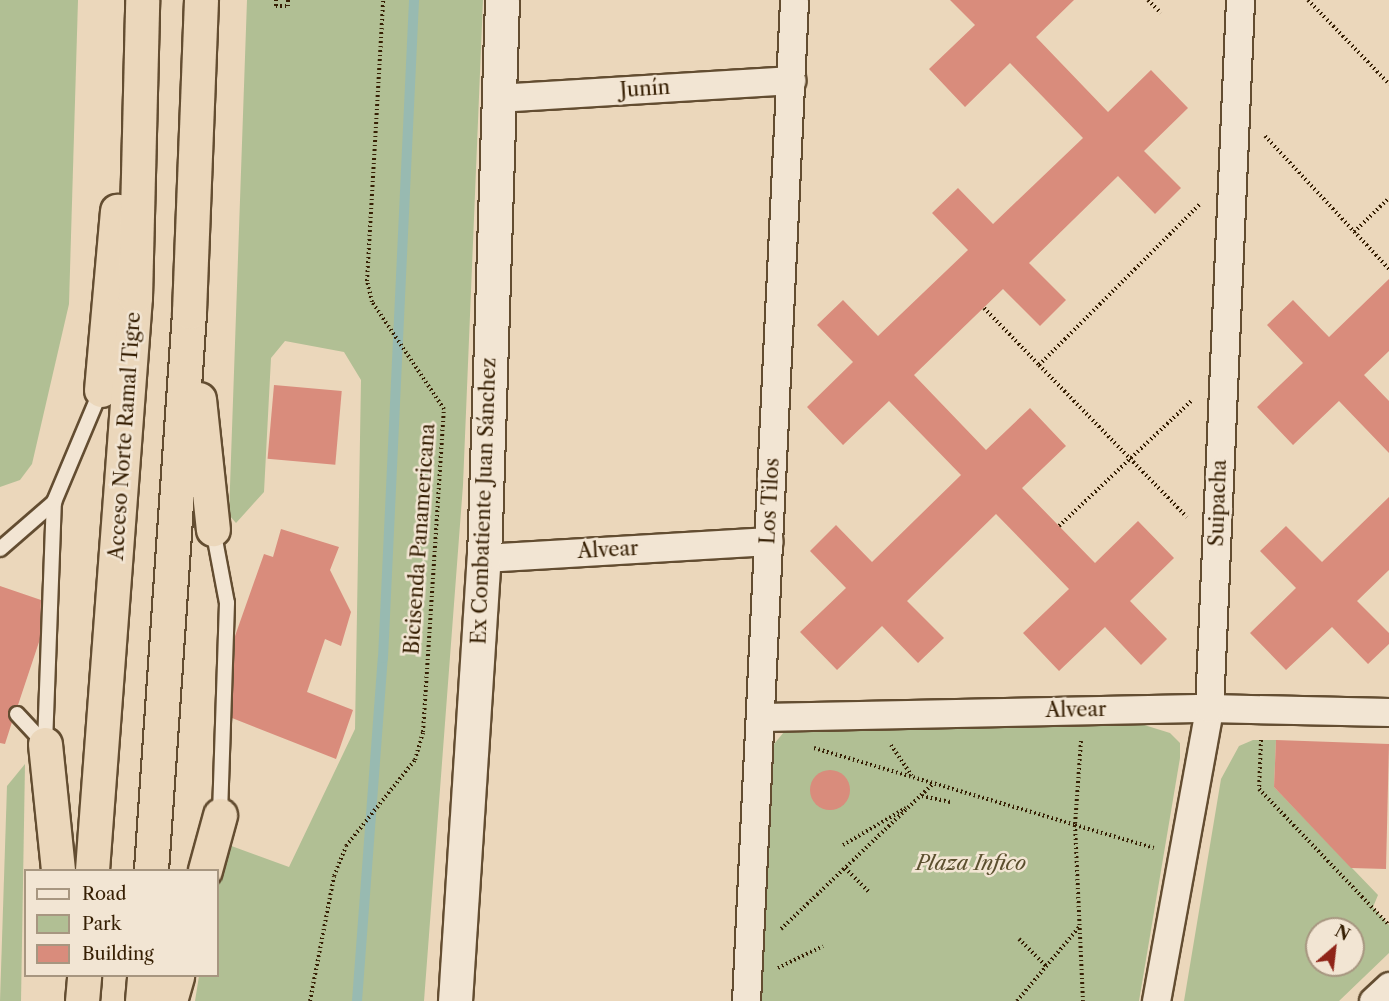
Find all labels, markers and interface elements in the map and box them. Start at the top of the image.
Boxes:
street label: Junín [619,75,671,103]
street label: Acceso Norte Ramal Tigre [104,311,146,561]
street label: Ex Combatiente Juan Sánchez [467,357,501,645]
street label: Bicisenda Panamericana [400,422,440,656]
street label: Los Tilos [756,457,784,545]
street label: Suipacha [1204,459,1232,547]
street label: Alvear [577,536,639,564]
street label: Alvear [1045,697,1107,723]
park label: Plaza Infico [916,851,1026,875]
legend [24,869,219,977]
text: Road [82,883,127,905]
text: Park [82,913,121,935]
north arrow [1305,917,1365,977]
text: N [1332,921,1353,945]
text: Building [82,943,154,965]

